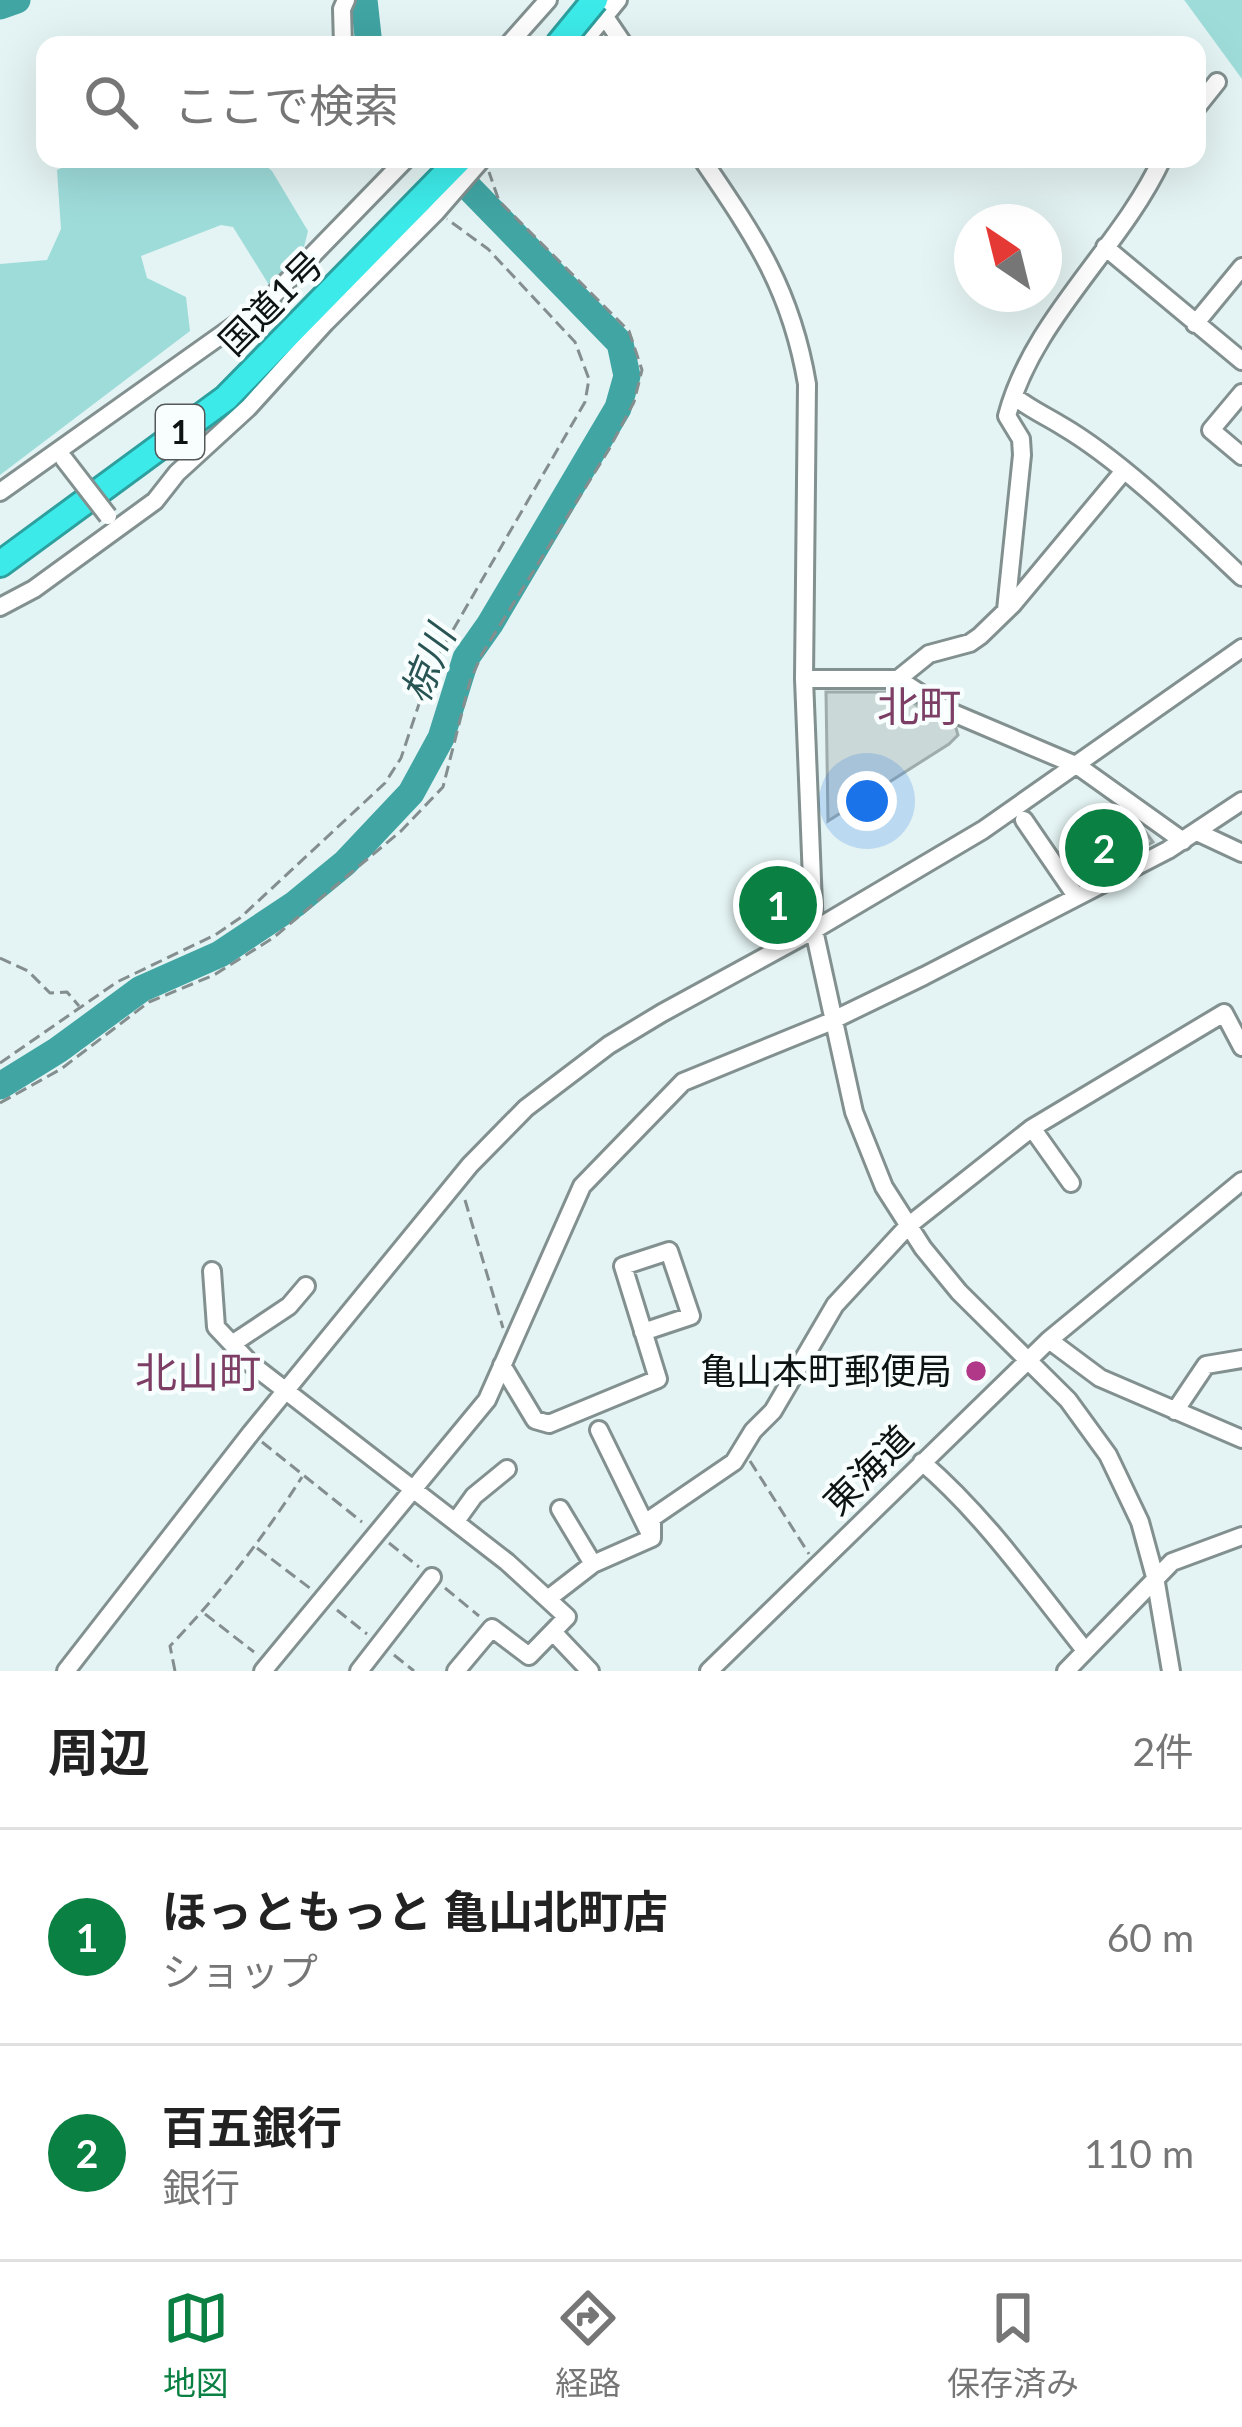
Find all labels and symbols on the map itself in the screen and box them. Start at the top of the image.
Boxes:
north arrow [954,204,1062,312]
street label: 国道1号 [209,241,331,363]
road number: 1 [156,405,204,459]
water label: 椋川 [391,615,465,708]
district label: 北町 [877,681,961,731]
your location [837,771,897,831]
pin: 2 [1065,803,1143,893]
pin: 1 [739,860,817,950]
district label: 北山町 [135,1347,261,1397]
place label: 亀山本町郵便局 [700,1348,952,1392]
marker: 亀山本町郵便局 [963,1358,989,1384]
street label: 東海道 [814,1416,921,1523]

